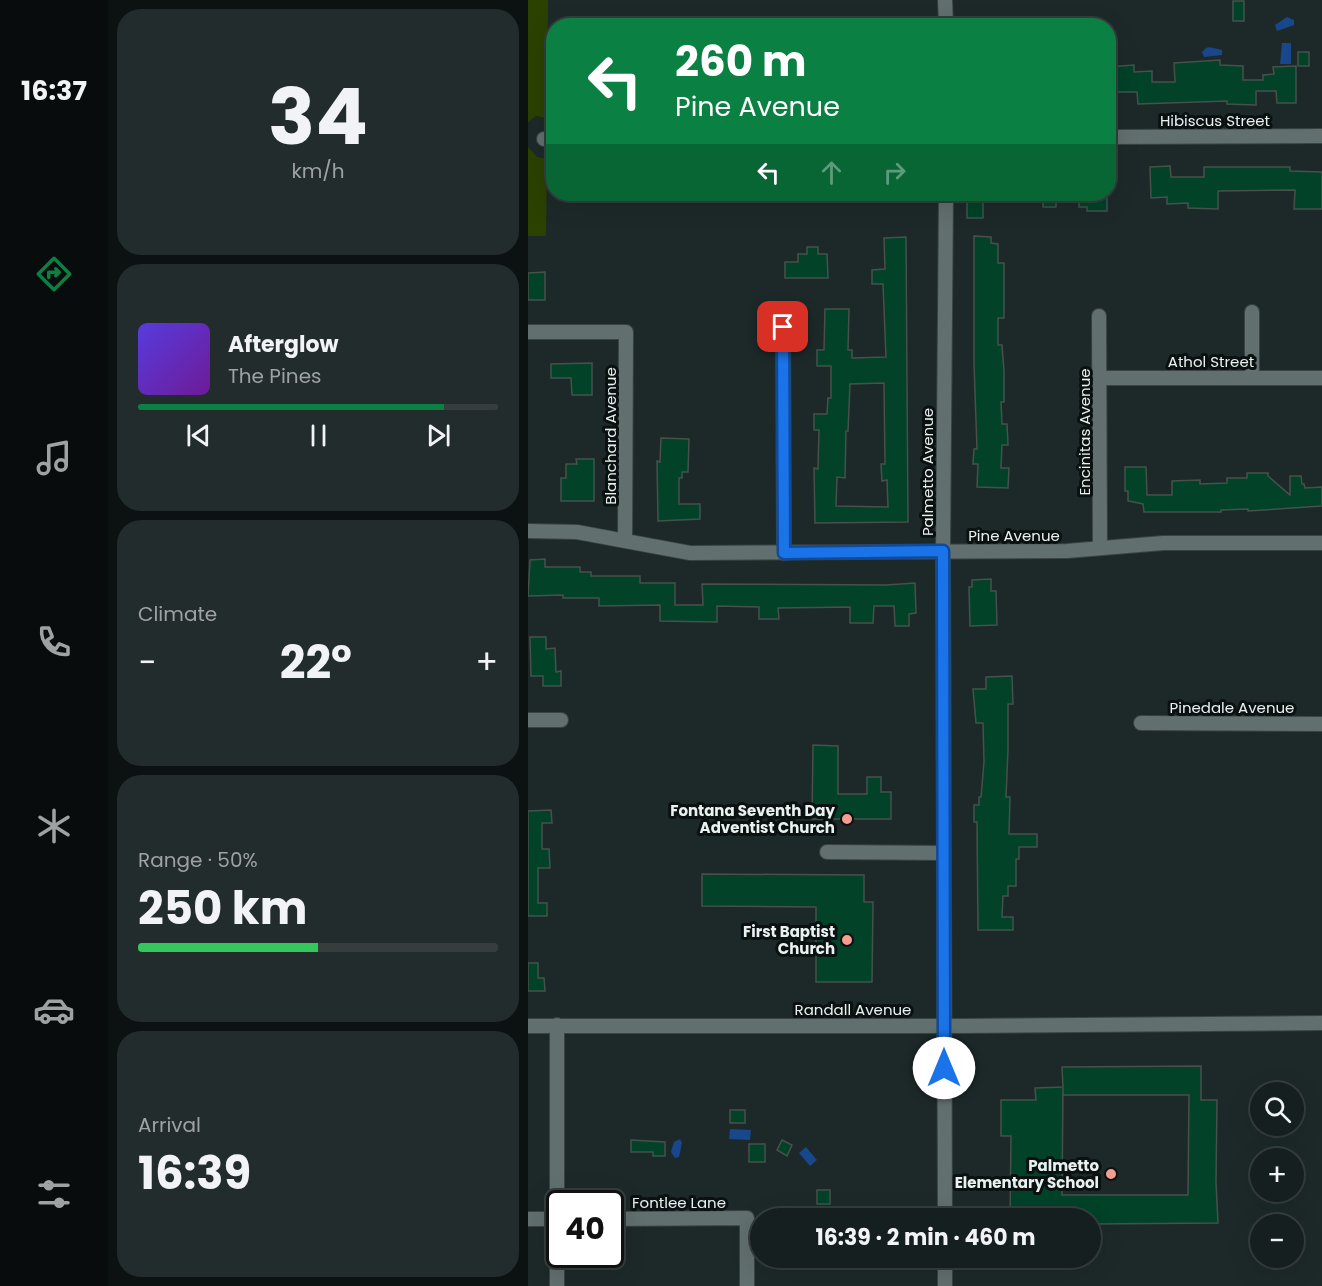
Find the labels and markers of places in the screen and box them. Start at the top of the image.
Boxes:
pin [757,301,808,352]
place label: Fontana Seventh Day Adventist Church [670,800,836,838]
marker: Fontana Seventh Day Adventist Church [840,812,854,826]
place label: First Baptist Church [743,921,835,959]
marker: First Baptist Church [840,933,854,947]
place label: Palmetto Elementary School [955,1155,1099,1193]
marker: Palmetto Elementary School [1104,1167,1118,1181]

